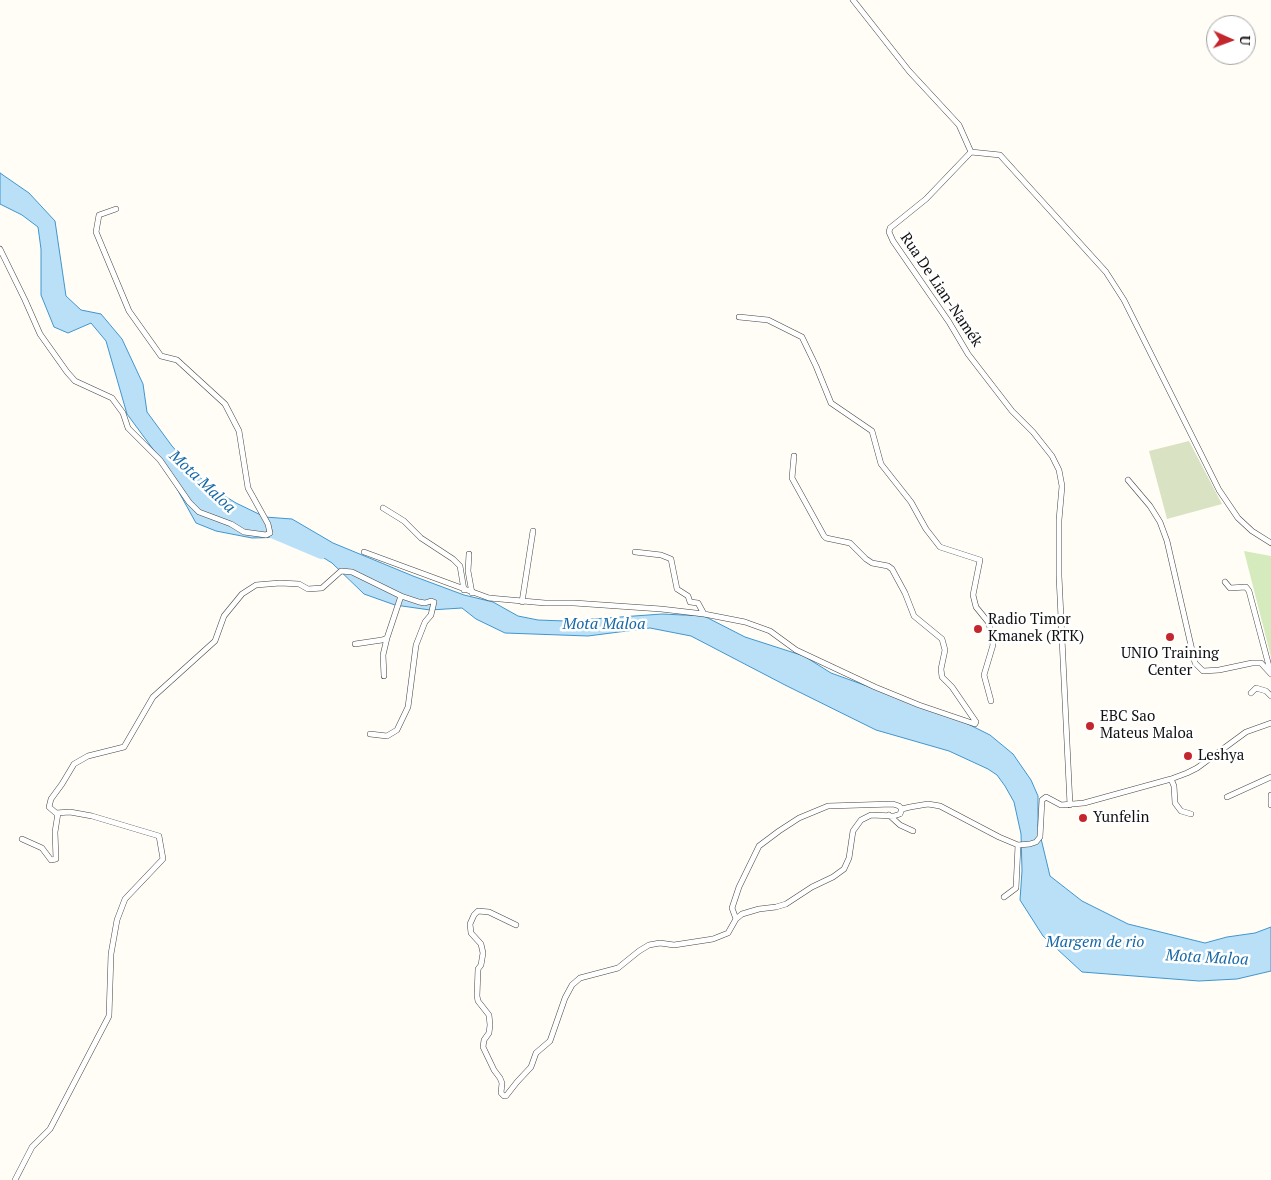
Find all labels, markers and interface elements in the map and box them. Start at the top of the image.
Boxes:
north arrow [1206,15,1256,65]
text: U [1236,35,1255,46]
street label: Rua De Lian-Namék [896,230,986,350]
water label: Mota Maloa [165,447,239,517]
place label: Radio Timor Kmanek (RTK) [988,611,1084,646]
water label: Mota Maloa [562,614,646,634]
marker: Radio Timor Kmanek (RTK) [972,623,984,635]
marker: UNIO Training Center [1164,631,1176,643]
place label: UNIO Training Center [1121,645,1219,680]
place label: EBC Sao Mateus Maloa [1100,708,1193,743]
marker: EBC Sao Mateus Maloa [1084,720,1096,732]
place label: Leshya [1198,747,1244,765]
marker: Leshya [1182,750,1194,762]
place label: Yunfelin [1093,809,1149,827]
marker: Yunfelin [1077,812,1089,824]
water label: Margem de rio [1046,932,1144,952]
water label: Mota Maloa [1165,946,1249,970]

